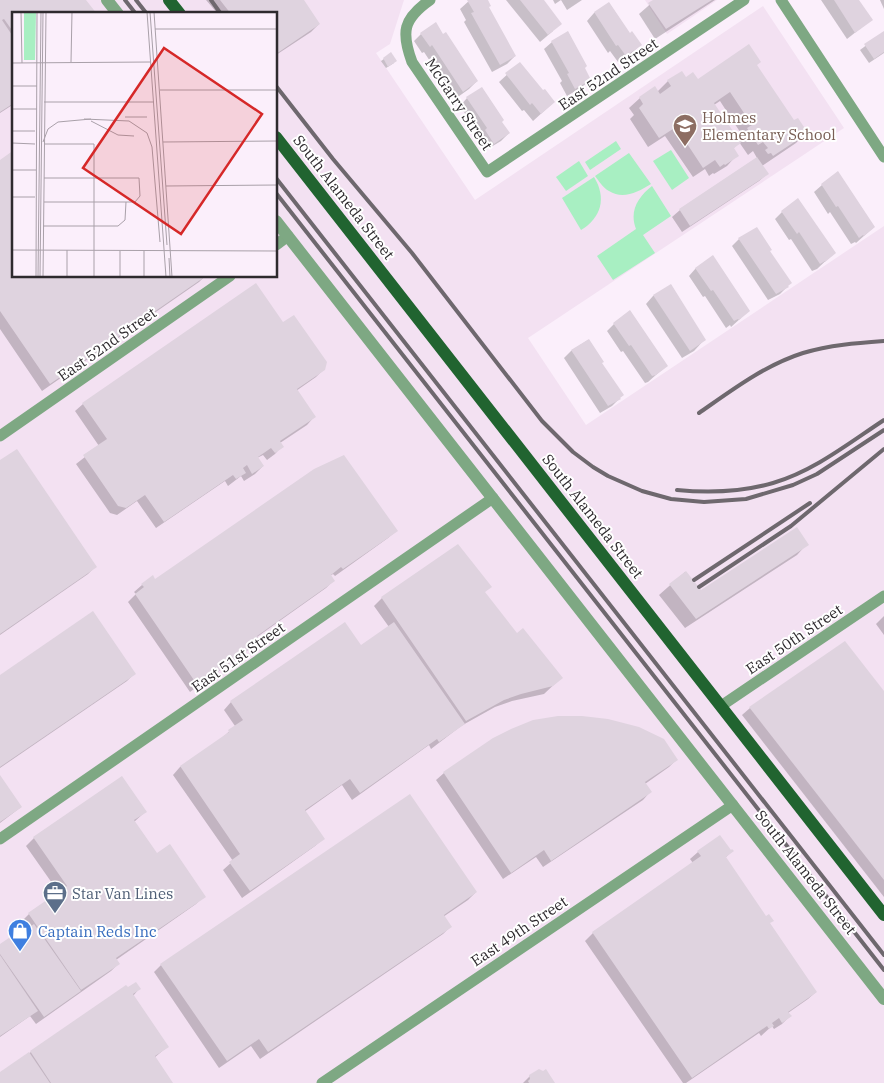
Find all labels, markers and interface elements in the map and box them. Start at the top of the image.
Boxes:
inset map [12,12,278,278]
street label: East 52nd Street [555,34,661,114]
street label: McGarry Street [421,54,497,154]
place label: Holmes Elementary School [702,108,836,144]
school or university icon: Holmes Elementary School [672,113,698,147]
street label: South Alameda Street [289,131,399,263]
street label: East 52nd Street [54,303,160,385]
street label: South Alameda Street [538,450,648,582]
street label: East 50th Street [742,600,846,678]
street label: East 51st Street [188,618,288,696]
street label: South Alameda Street [751,806,861,938]
office icon: Star Van Lines [42,880,68,914]
place label: Star Van Lines [72,884,173,903]
street label: East 49th Street [467,892,571,970]
shop icon: Captain Reds Inc [7,918,33,952]
place label: Captain Reds Inc [38,922,157,941]

